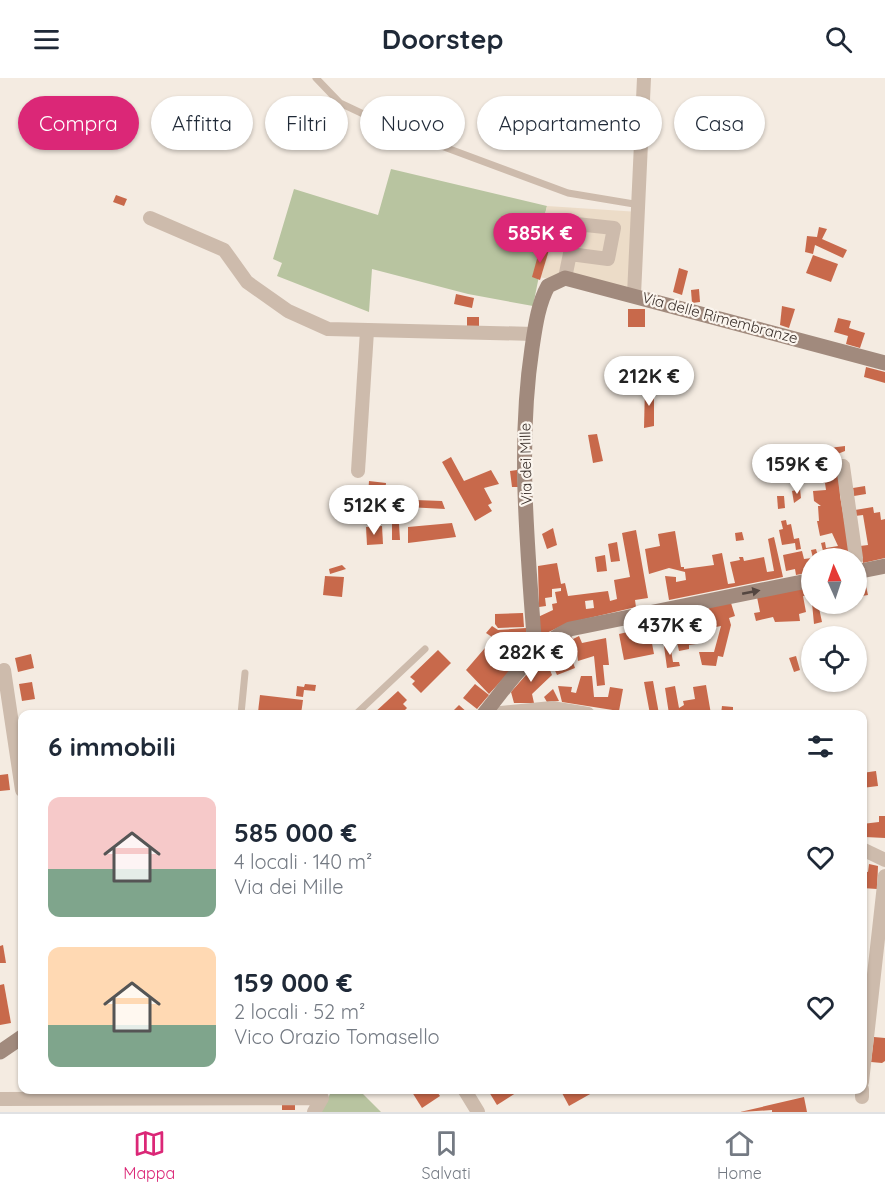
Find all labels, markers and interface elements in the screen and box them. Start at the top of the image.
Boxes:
text: Doorstep [382,22,503,56]
icon: menu [30,23,63,56]
icon: search [822,23,855,56]
chip: Compra [18,96,139,150]
chip: Affitta [151,96,253,150]
chip: Filtri [265,96,348,150]
chip: Nuovo [360,96,465,150]
chip: Appartamento [477,96,662,150]
chip: Casa [674,96,765,150]
pin: 585K € [491,213,589,264]
text: 585K € [507,220,573,245]
street label: Via delle Rimembranze [640,288,800,347]
pin: 212K € [600,356,698,407]
text: 212K € [618,363,680,388]
street label: Via dei Mille [515,423,536,505]
pin: 159K € [748,444,846,495]
text: 159K € [766,451,828,476]
pin: 512K € [325,485,423,536]
text: 512K € [343,492,405,517]
north arrow [801,548,867,614]
map controls [801,548,867,692]
one-way arrow [741,587,760,596]
pin: 437K € [621,605,719,656]
text: 437K € [638,612,702,637]
button: locate [801,626,867,692]
pin: 282K € [482,632,580,683]
text: 282K € [499,639,563,664]
text: 6 immobili [48,730,176,763]
icon: filters [804,730,837,763]
text: 585 000 € [234,816,357,849]
icon: home [96,821,168,893]
icon: heart [804,841,837,874]
text: 4 locali · 140 m² [234,849,372,874]
text: Via dei Mille [234,874,343,899]
text: 159 000 € [234,966,353,999]
icon: home [96,971,168,1043]
icon: heart [804,991,837,1024]
text: 2 locali · 52 m² [234,999,365,1024]
text: Vico Orazio Tomasello [234,1024,440,1049]
tab: Mappa [123,1127,175,1183]
tab: Salvati [422,1127,471,1183]
tab: Home [717,1127,762,1183]

